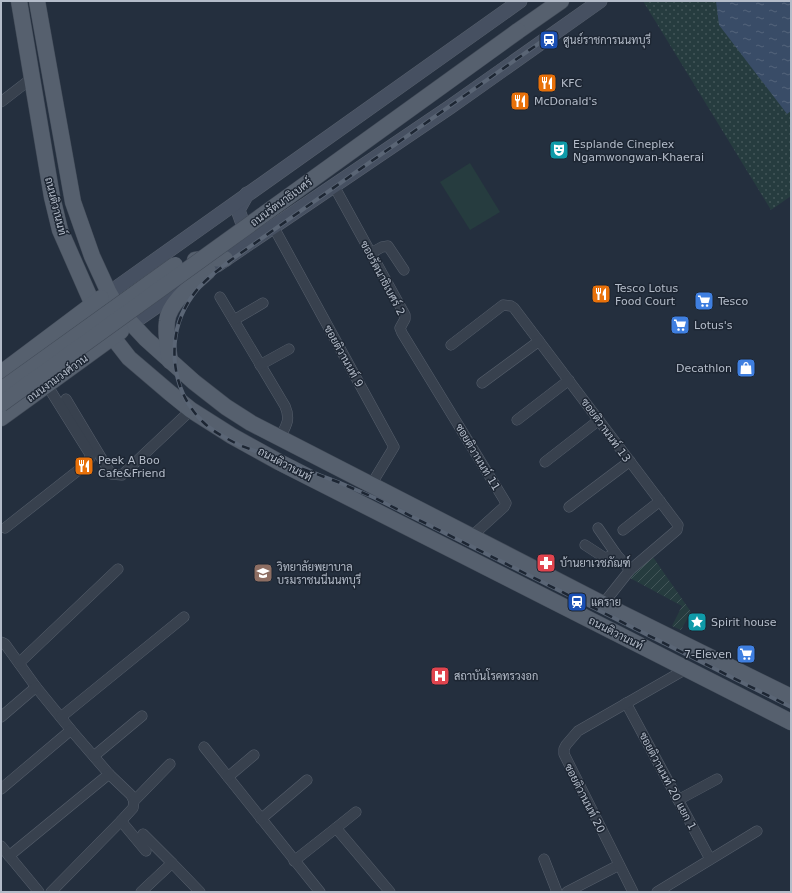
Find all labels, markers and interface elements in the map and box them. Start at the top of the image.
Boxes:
station icon: ศูนย์ราชการนนทบุรี [538,29,560,51]
place label: ศูนย์ราชการนนทบุรี [563,32,651,49]
restaurant icon: KFC [536,72,558,94]
place label: KFC [561,77,583,90]
restaurant icon: McDonald's [509,90,531,112]
place label: McDonald's [534,95,598,108]
place label: Esplande Cineplex Ngamwongwan-Khaerai [573,138,704,164]
theatre icon: Esplande Cineplex Ngamwongwan-Khaerai [548,139,570,161]
street label: ถนนรัตนาธิเบศร์ [247,174,315,229]
street label: ถนนติวานนท์ [42,175,71,236]
street label: ซอยรัตนาธิเบศร์ 2 [357,238,409,318]
place label: Tesco Lotus Food Court [614,282,679,308]
restaurant icon: Tesco Lotus Food Court [590,283,612,305]
supermarket icon: Tesco [693,290,715,312]
place label: Tesco [717,295,748,308]
supermarket icon: Lotus's [669,314,691,336]
place label: Lotus's [694,319,733,332]
street label: ซอยติวานนท์ 9 [321,322,368,390]
street label: ถนนงามวงศ์วาน [23,350,91,405]
shop icon: Decathlon [735,357,757,379]
place label: Decathlon [676,362,732,375]
street label: ซอยติวานนท์ 13 [578,395,635,465]
street label: ซอยติวานนท์ 11 [452,420,504,493]
street label: ถนนติวานนท์ [256,443,315,484]
place label: Peek A Boo Cafe&Friend [98,454,165,480]
restaurant icon: Peek A Boo Cafe&Friend [73,455,95,477]
pharmacy icon: บ้านยาเวชภัณฑ์ [535,552,557,574]
place label: บ้านยาเวชภัณฑ์ [560,555,630,570]
place label: วิทยาลัยพยาบาล บรมราชนนีนนทบุรี [277,560,361,589]
school or university icon: วิทยาลัยพยาบาล บรมราชนนีนนทบุรี [252,562,274,584]
station icon: แคราย [566,591,588,613]
place label: แคราย [591,596,621,609]
place icon: Spirit house [686,611,708,633]
street label: ถนนติวานนท์ [586,612,646,653]
place label: Spirit house [711,616,777,629]
supermarket icon: 7-Eleven [735,643,757,665]
place label: 7-Eleven [684,648,732,661]
hospital icon: สถาบันโรคทรวงอก [429,665,451,687]
place label: สถาบันโรคทรวงอก [454,668,538,683]
street label: ซอยติวานนท์ 20 แยก 1 [636,729,701,832]
street label: ซอยติวานนท์ 20 [562,761,609,835]

